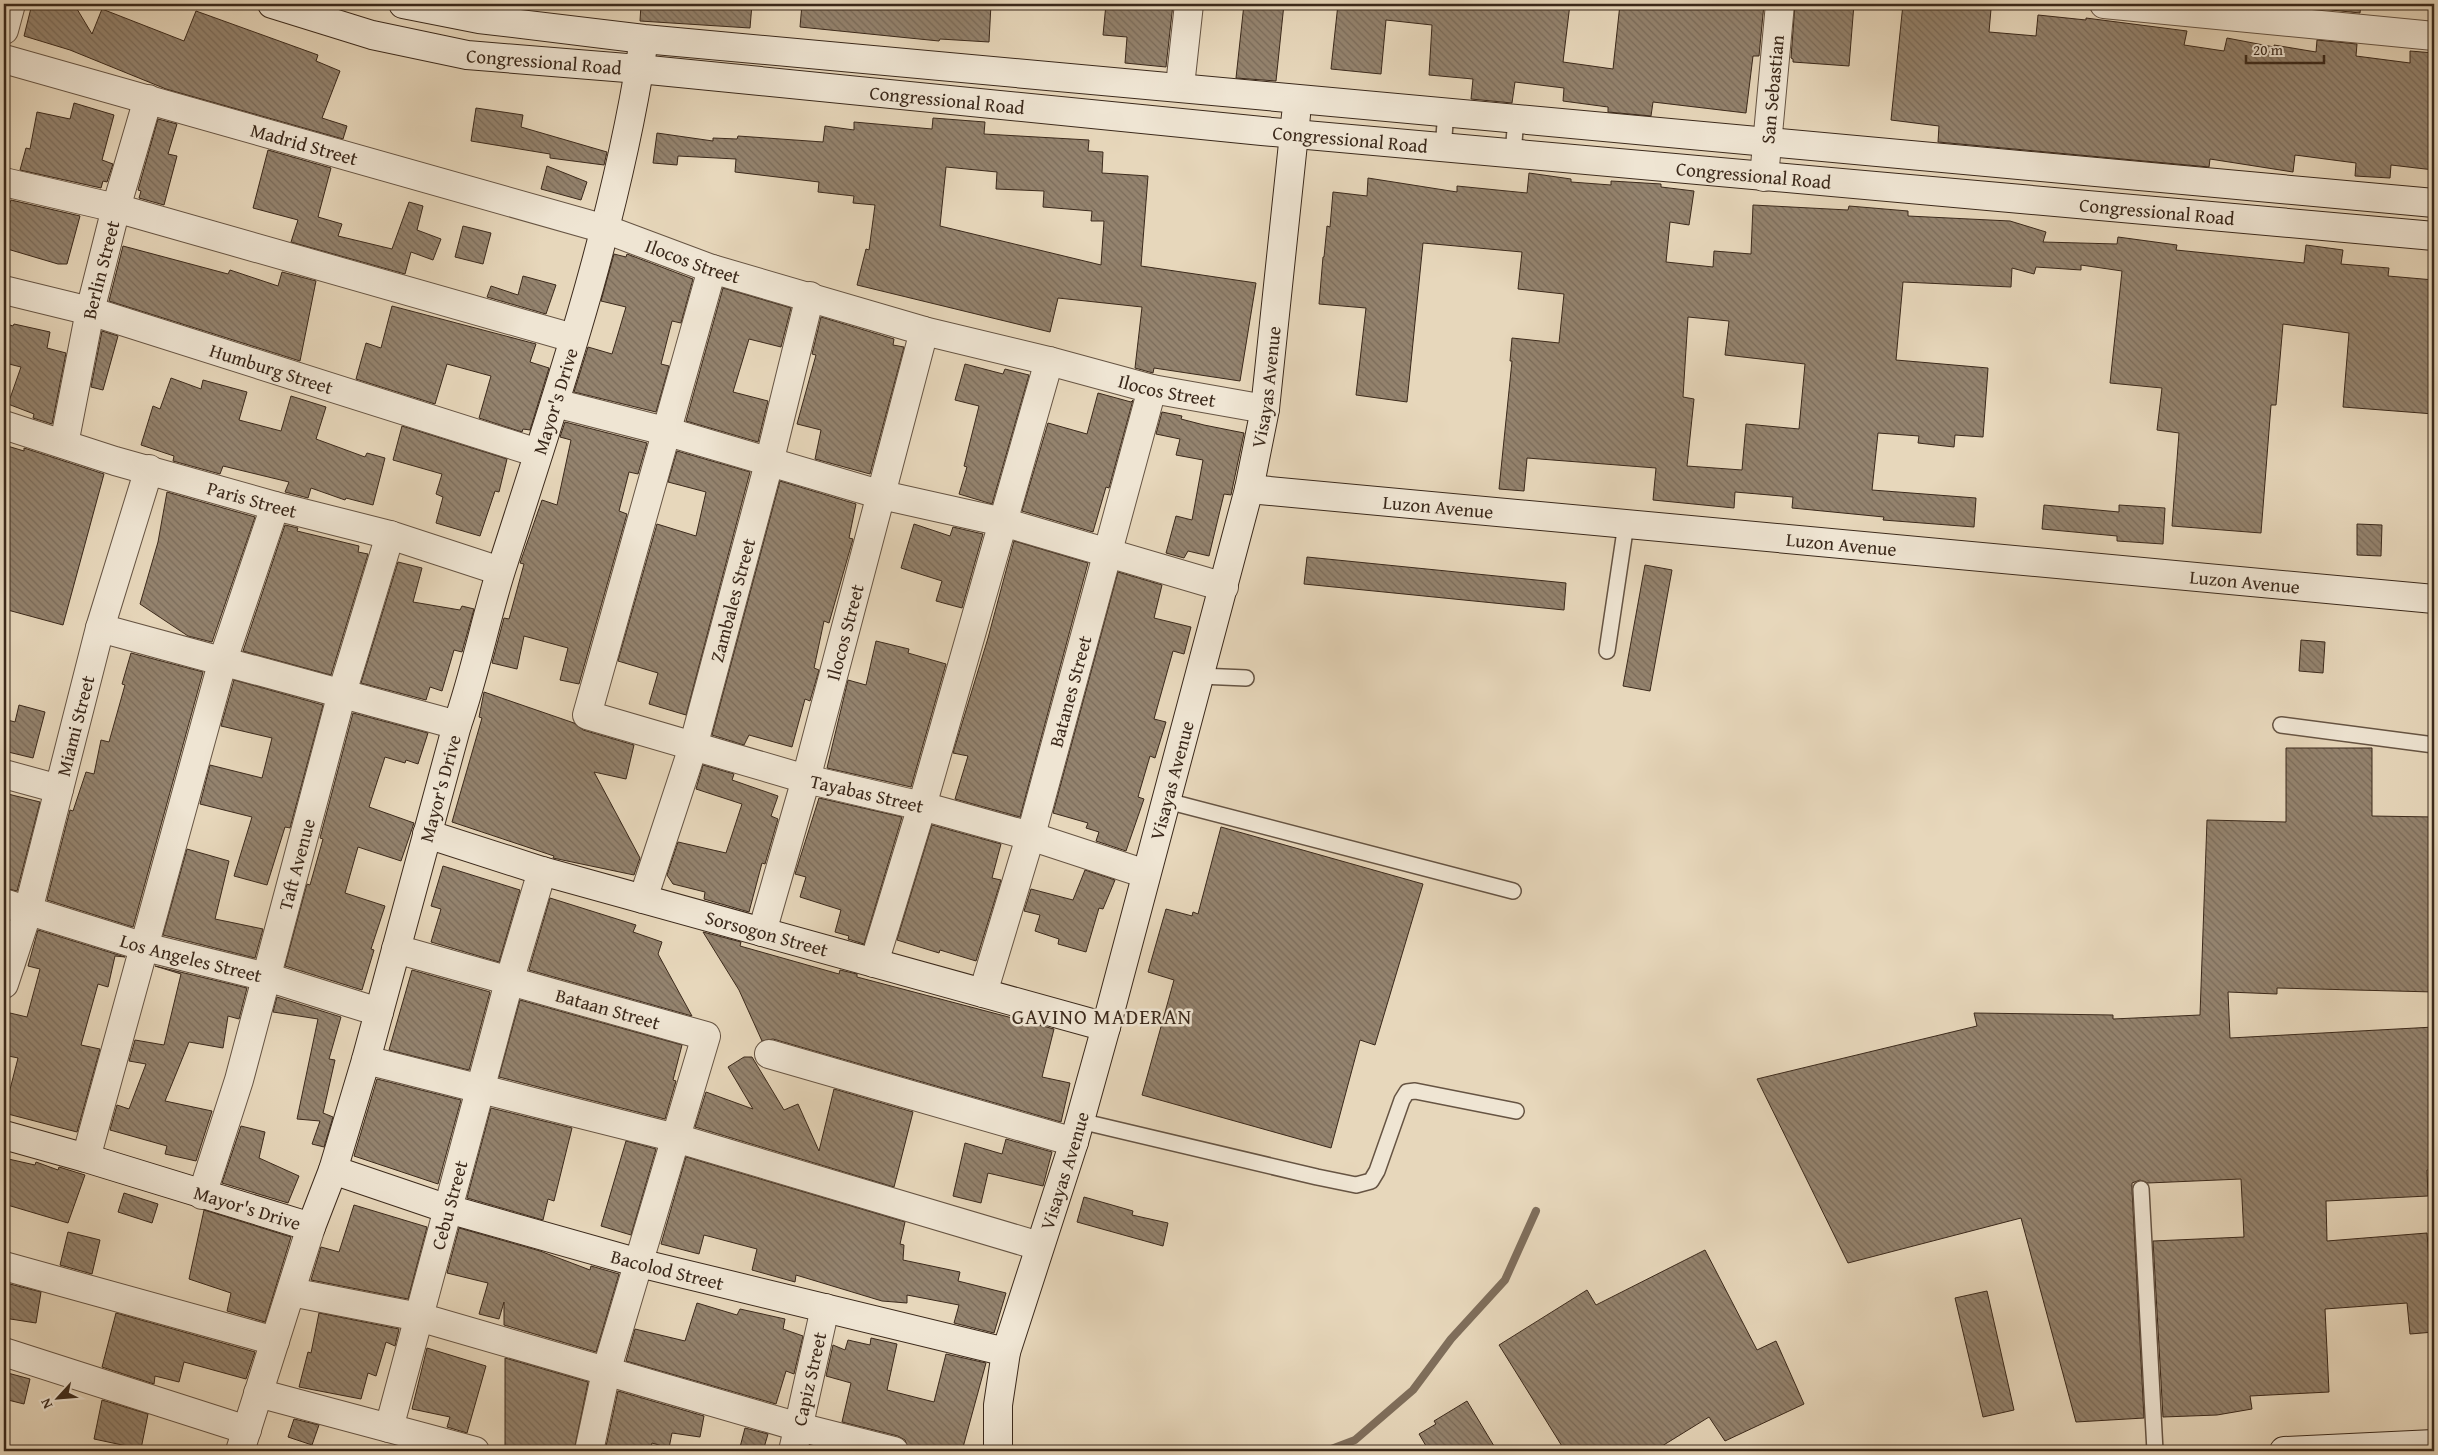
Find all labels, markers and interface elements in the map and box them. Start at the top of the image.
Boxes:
scale bar [2246,32,2323,64]
street label: San Sebastian [1753,33,1791,145]
text: 20 m [2253,39,2284,60]
street label: Congressional Road [465,41,624,82]
street label: Congressional Road [868,78,1027,121]
street label: Madrid Street [247,115,361,172]
street label: Congressional Road [1271,118,1430,160]
street label: Congressional Road [1675,154,1833,196]
street label: Congressional Road [2078,190,2237,232]
street label: Berlin Street [75,217,126,322]
street label: Ilocos Street [641,231,744,291]
street label: Visayas Avenue [1244,325,1288,450]
street label: Humburg Street [206,336,337,401]
street label: Mayor's Drive [525,344,585,458]
street label: Ilocos Street [1115,366,1218,414]
street label: Paris Street [204,474,300,525]
street label: Luzon Avenue [1382,487,1495,526]
street label: Luzon Avenue [1785,525,1898,563]
street label: Zambales Street [702,535,762,665]
street label: Luzon Avenue [2188,562,2301,600]
street label: Ilocos Street [819,581,871,684]
street label: Batanes Street [1041,632,1099,750]
street label: Miami Street [49,672,101,779]
street label: Visayas Avenue [1142,717,1201,843]
street label: Mayor's Drive [412,731,468,845]
street label: Tayabas Street [807,766,927,820]
street label: Taft Avenue [271,815,322,913]
street label: Sorsogon Street [702,903,832,964]
street label: Los Angeles Street [117,926,265,989]
street label: Bataan Street [552,980,664,1037]
district label: GAVINO MADERAN [1012,1001,1192,1032]
street label: Visayas Avenue [1032,1108,1096,1234]
street label: Cebu Street [424,1157,475,1253]
street label: Mayor's Drive [190,1178,304,1237]
street label: Bacolod Street [608,1242,727,1297]
street label: Capiz Street [785,1329,833,1428]
north arrow [32,1372,82,1422]
text: N [35,1395,57,1412]

